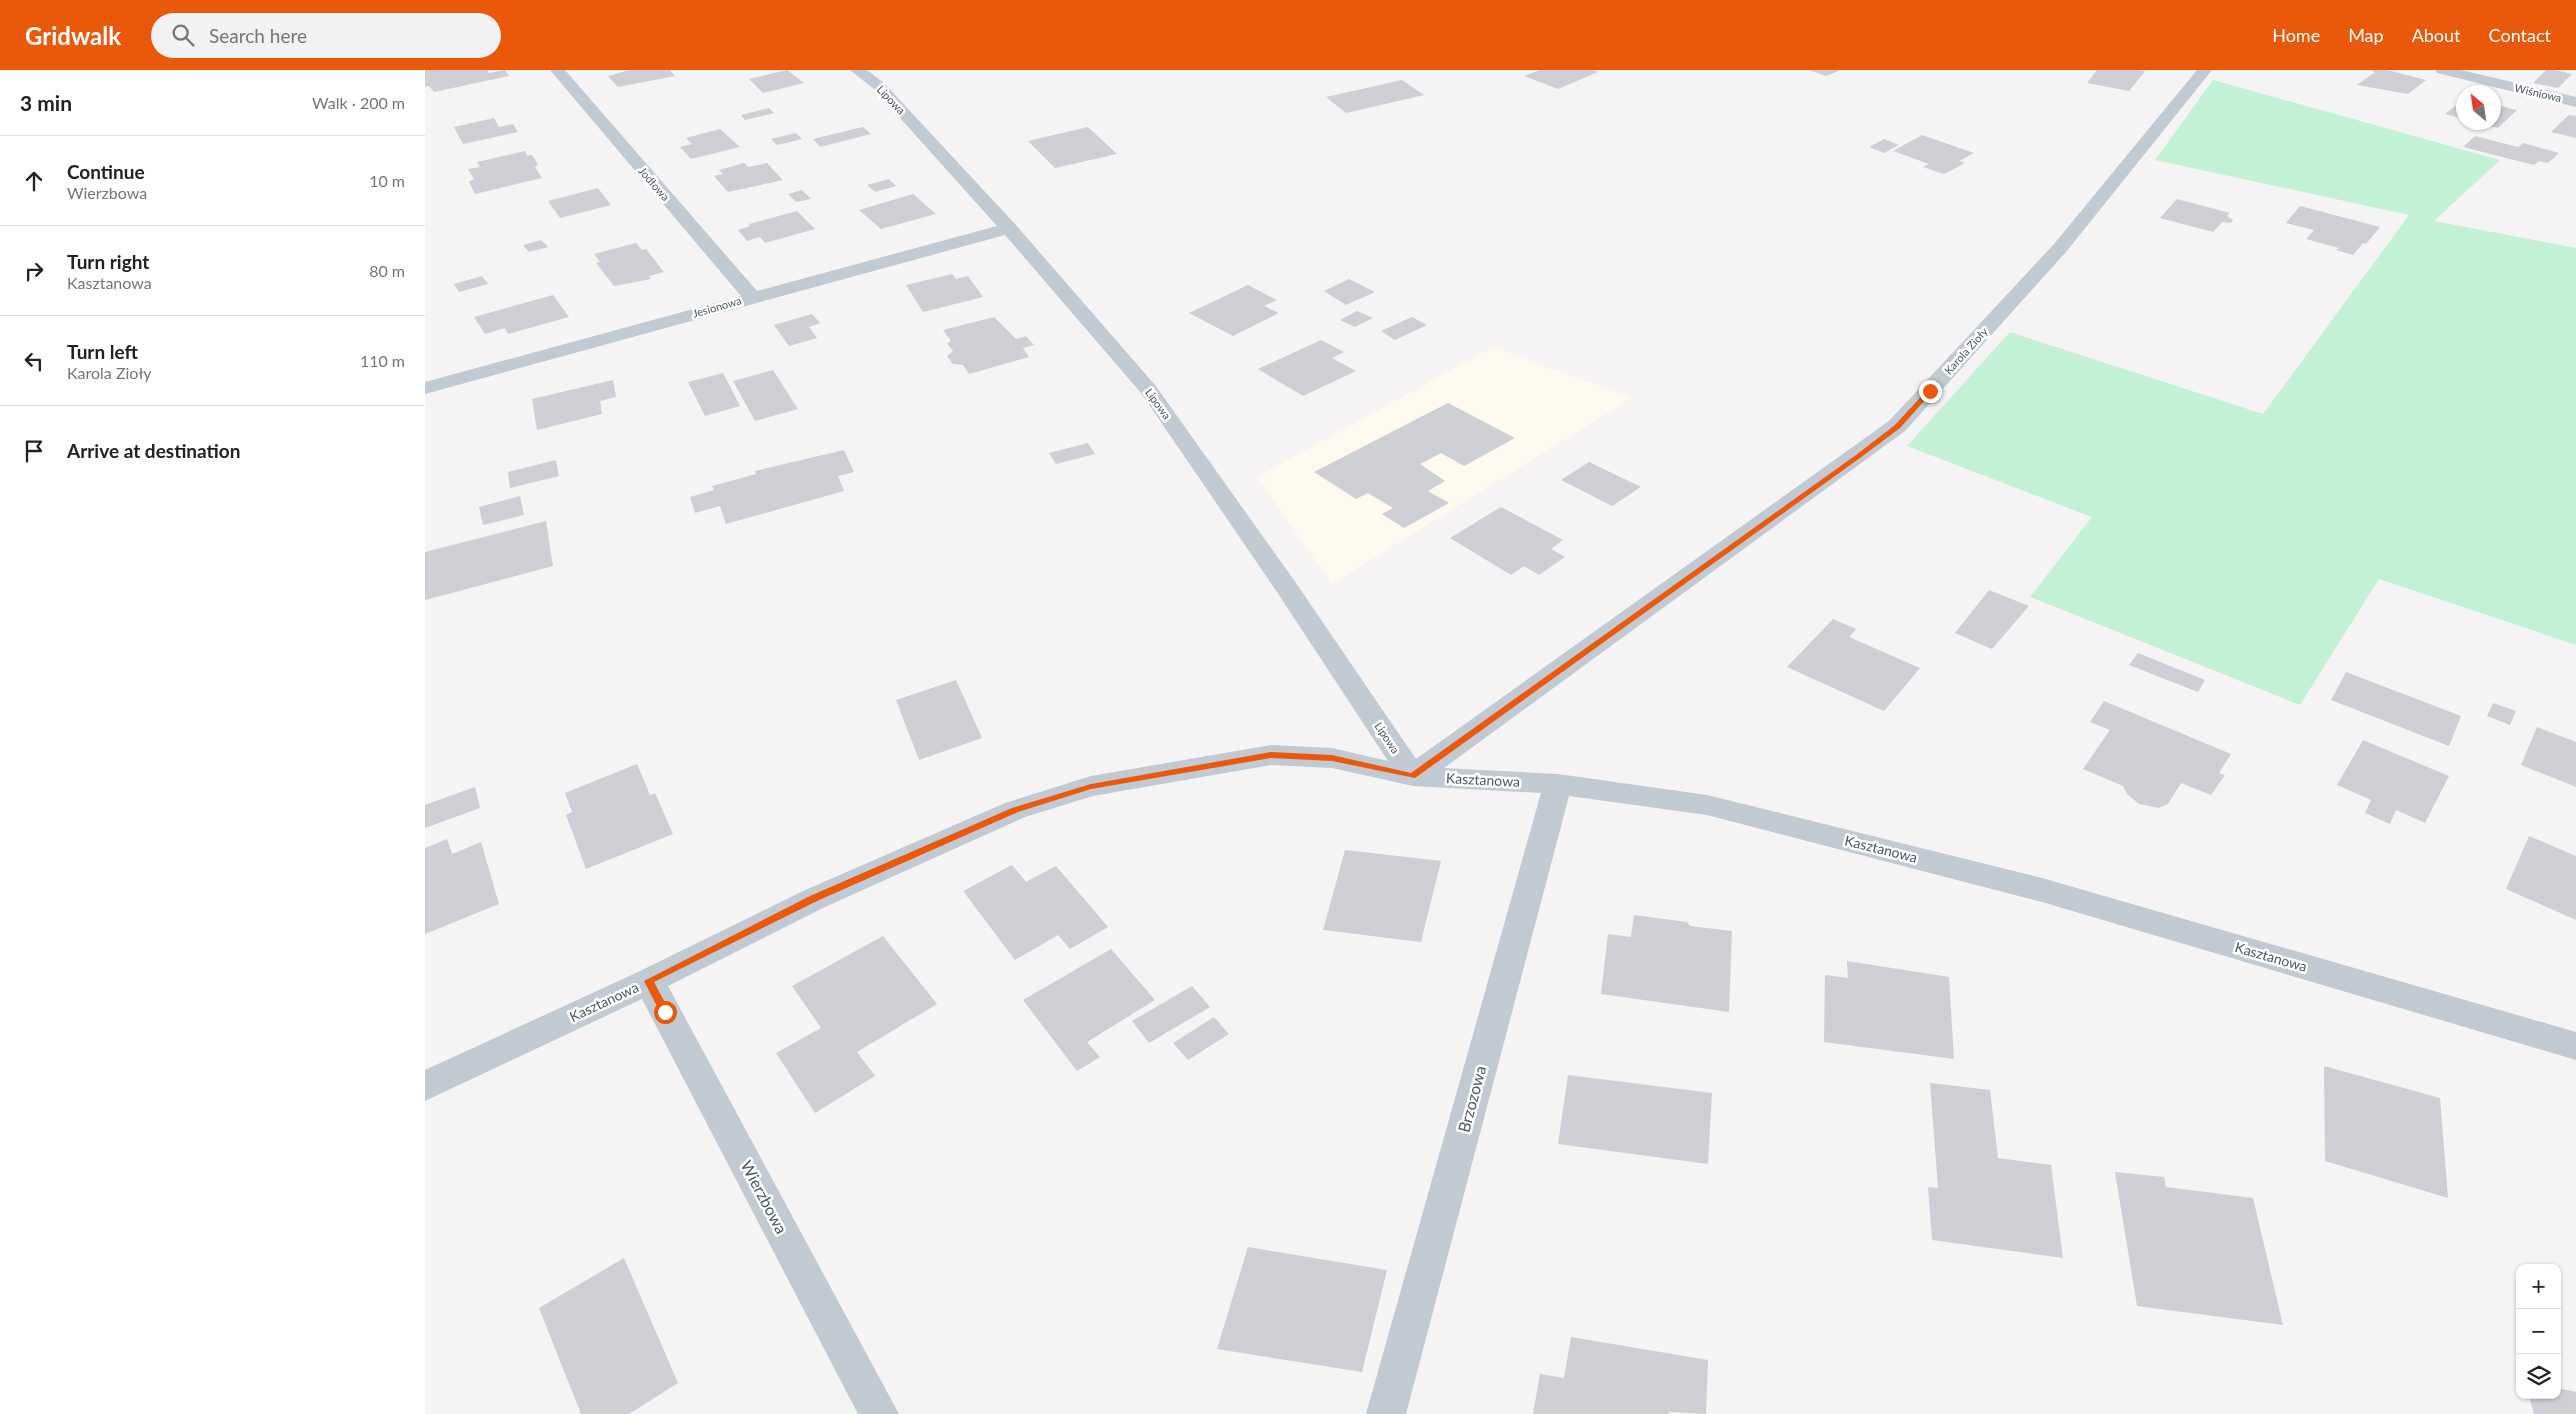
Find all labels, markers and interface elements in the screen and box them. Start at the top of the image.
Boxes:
search box [151,13,501,58]
text: Gridwalk [25,21,121,50]
icon: search [169,21,197,49]
text: Search here [209,24,307,47]
text: Home [2272,24,2320,46]
text: Map [2348,24,2384,46]
text: About [2412,24,2461,46]
text: Contact [2489,24,2551,46]
street label: Wiśniowa [2513,81,2563,104]
street label: Lipowa [875,83,908,117]
north arrow [2456,85,2501,130]
text: 3 min [20,90,72,115]
text: Walk · 200 m [312,93,405,112]
text: Continue [67,160,145,183]
street label: Jodłowa [636,164,673,203]
icon: ahead [20,167,48,195]
text: 10 m [369,171,405,190]
text: Wierzbowa [67,183,147,202]
text: Turn right [67,250,149,273]
icon: right [20,257,48,285]
text: 80 m [369,261,405,280]
text: Kasztanowa [67,273,152,292]
street label: Jesionowa [691,293,743,320]
street label: Karola Zioły [1941,324,1990,377]
text: Turn left [67,340,138,363]
icon: left [20,347,48,375]
text: 110 m [360,351,405,370]
text: Karola Zioły [67,363,152,382]
route end [1919,380,1942,403]
street label: Lipowa [1143,386,1174,422]
icon: arrive [20,437,48,465]
text: Arrive at destination [67,439,240,462]
street label: Lipowa [1372,720,1402,756]
street label: Kasztanowa [1446,769,1520,790]
street label: Kasztanowa [1843,831,1919,866]
street label: Kasztanowa [2233,938,2309,975]
street label: Kasztanowa [567,978,641,1025]
route start [654,1001,677,1024]
street label: Brzozowa [1453,1063,1490,1134]
street label: Wierzbowa [737,1157,792,1237]
map controls [2516,1264,2561,1399]
button: + [2516,1264,2561,1309]
button: − [2516,1309,2561,1354]
button: layers [2516,1354,2561,1399]

